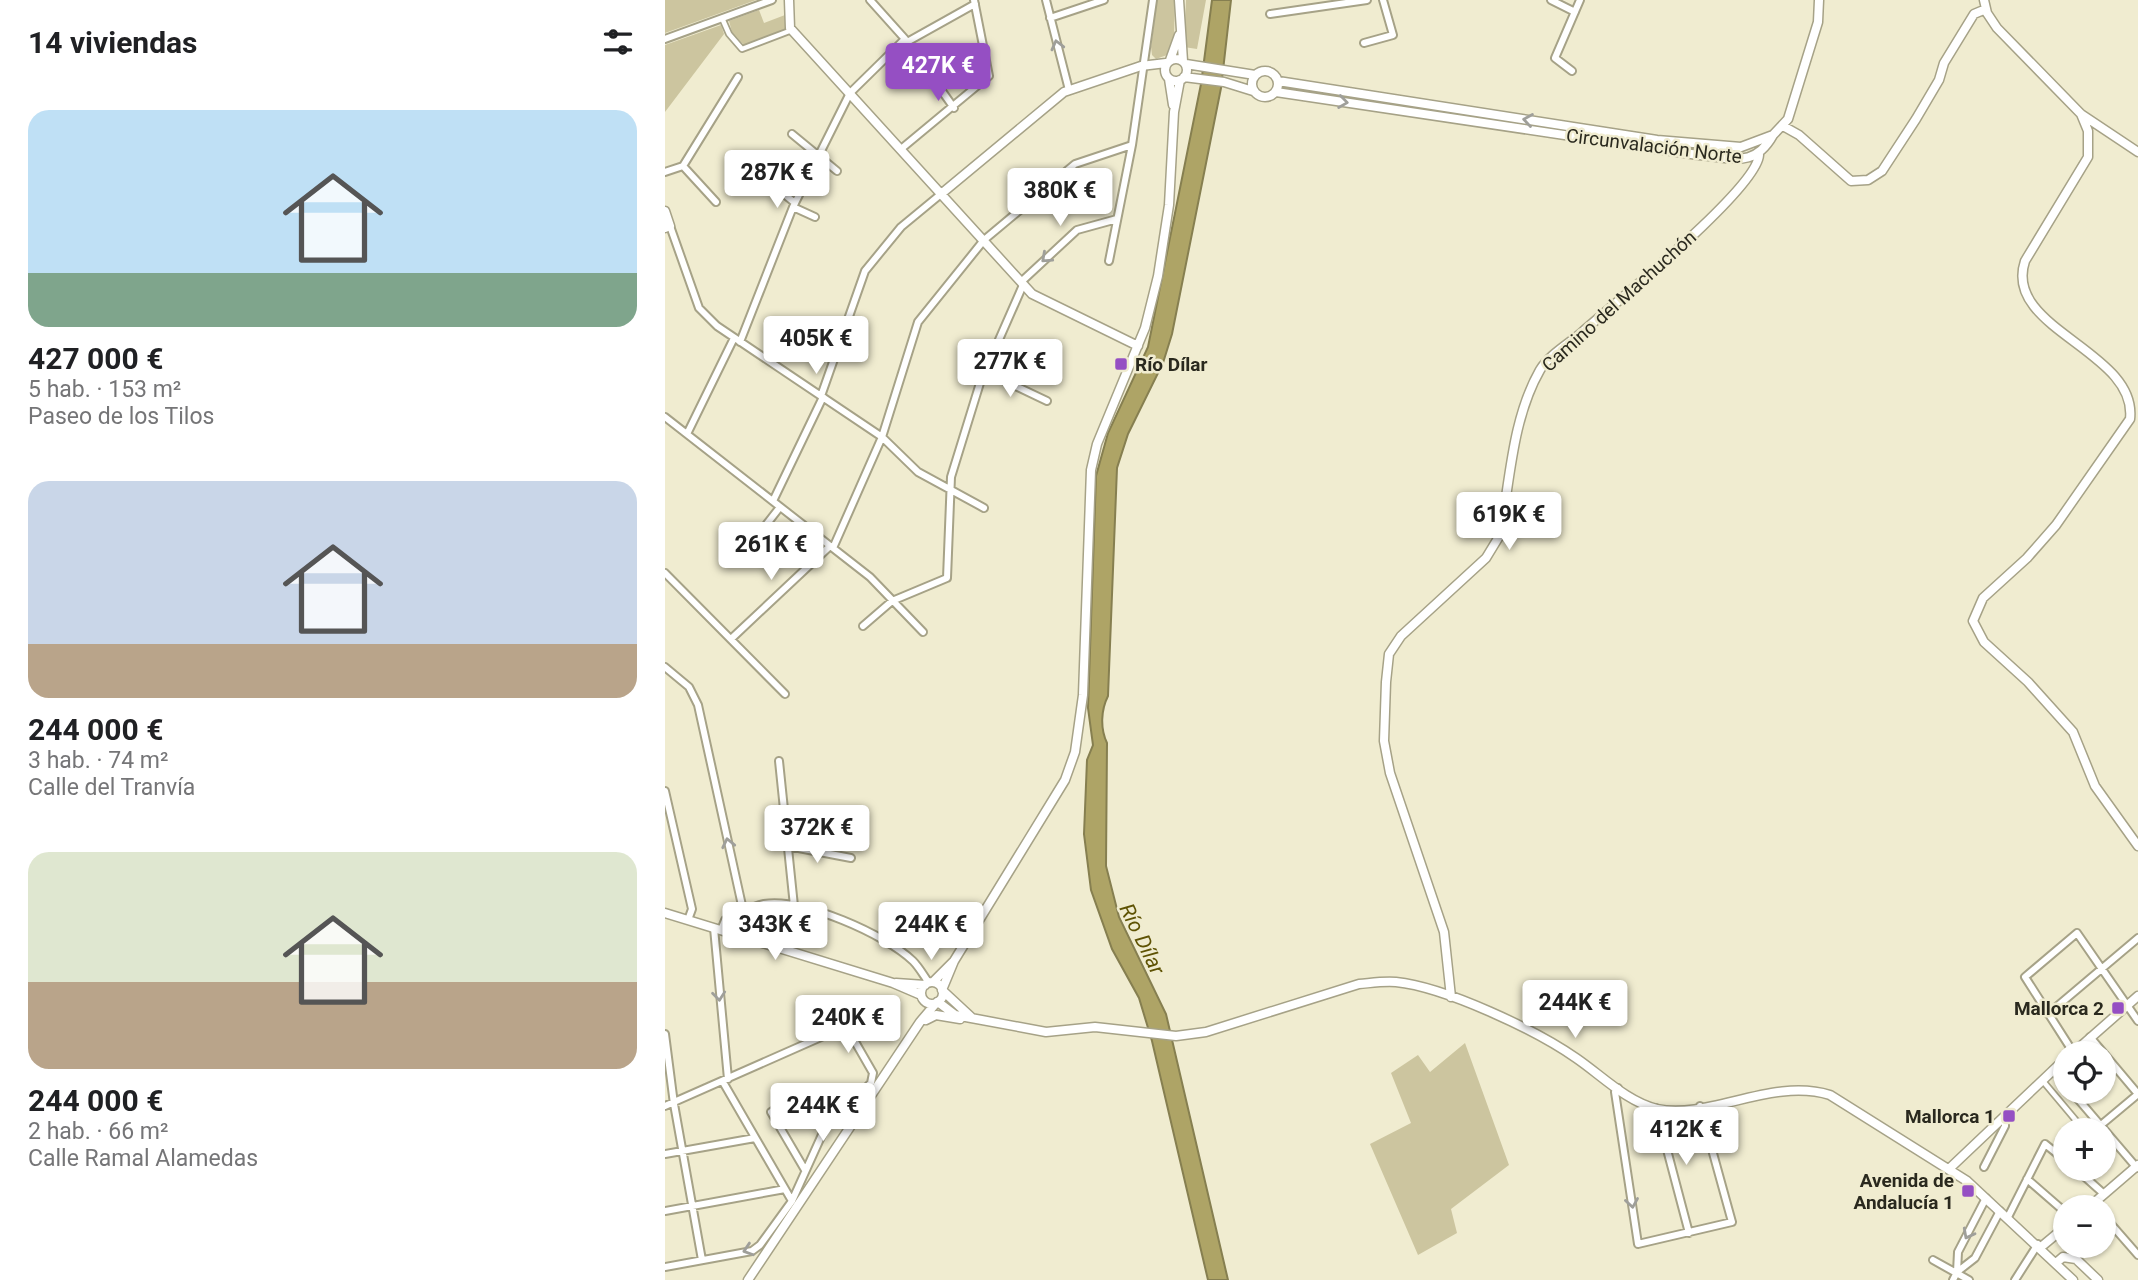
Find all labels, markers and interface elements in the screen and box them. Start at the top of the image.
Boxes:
icon: filters [599,23,637,61]
text: 14 viviendas [28,25,198,60]
one-way arrow [1051,39,1065,51]
pin: 427K € [881,43,995,103]
text: 427K € [901,52,975,79]
one-way arrow [1337,94,1349,109]
one-way arrow [1522,113,1534,128]
street label: Circunvalación Norte [1565,124,1743,168]
pin: 287K € [720,150,834,210]
icon: home [270,155,396,281]
text: 287K € [740,159,814,186]
pin: 380K € [1003,168,1117,228]
text: 380K € [1023,177,1097,204]
street label: Camino del Machuchón [1537,226,1701,376]
one-way arrow [1041,250,1054,263]
pin: 405K € [759,316,873,376]
text: 405K € [779,325,853,352]
pin: 277K € [953,340,1067,399]
text: 427 000 € [28,341,163,376]
text: 277K € [973,348,1047,375]
place label: Río Dílar [1135,353,1208,376]
marker: Río Dílar [1113,356,1129,372]
text: 5 hab. · 153 m² [28,376,181,403]
text: Paseo de los Tilos [28,403,214,430]
pin: 619K € [1452,492,1566,552]
text: 619K € [1472,501,1546,528]
pin: 261K € [714,522,828,582]
icon: home [270,526,396,652]
text: 261K € [734,531,808,558]
text: 244 000 € [28,712,163,747]
text: 3 hab. · 74 m² [28,747,168,774]
text: Calle del Tranvía [28,774,195,801]
pin: 372K € [760,806,874,865]
text: 372K € [780,814,854,841]
one-way arrow [722,837,737,849]
icon: home [270,897,396,1023]
water label: Río Dílar [1115,900,1170,979]
pin: 343K € [718,902,832,962]
pin: 244K € [874,902,988,962]
text: 343K € [738,911,812,938]
text: 244K € [894,911,968,938]
pin: 244K € [1518,981,1632,1040]
text: 244K € [1538,989,1612,1016]
one-way arrow [711,991,726,1002]
pin: 240K € [791,996,905,1055]
place label: Mallorca 2 [2014,997,2104,1020]
marker: Mallorca 2 [2110,1000,2126,1016]
text: 240K € [811,1004,885,1031]
map controls [2053,1041,2116,1258]
button: locate [2053,1041,2116,1104]
text: 244 000 € [28,1083,163,1118]
pin: 244K € [766,1084,880,1143]
text: 244K € [786,1092,860,1119]
place label: Mallorca 1 [1905,1105,1995,1128]
pin: 412K € [1629,1108,1743,1167]
marker: Mallorca 1 [2001,1108,2017,1124]
text: 412K € [1649,1116,1723,1143]
text: 2 hab. · 66 m² [28,1118,168,1145]
button: + [2053,1118,2116,1181]
text: Calle Ramal Alamedas [28,1145,258,1172]
place label: Avenida de Andalucía 1 [1853,1169,1954,1214]
marker: Avenida de Andalucía 1 [1960,1183,1976,1199]
button: − [2053,1195,2116,1258]
one-way arrow [1624,1197,1639,1209]
one-way arrow [1962,1227,1976,1239]
one-way arrow [742,1242,754,1256]

